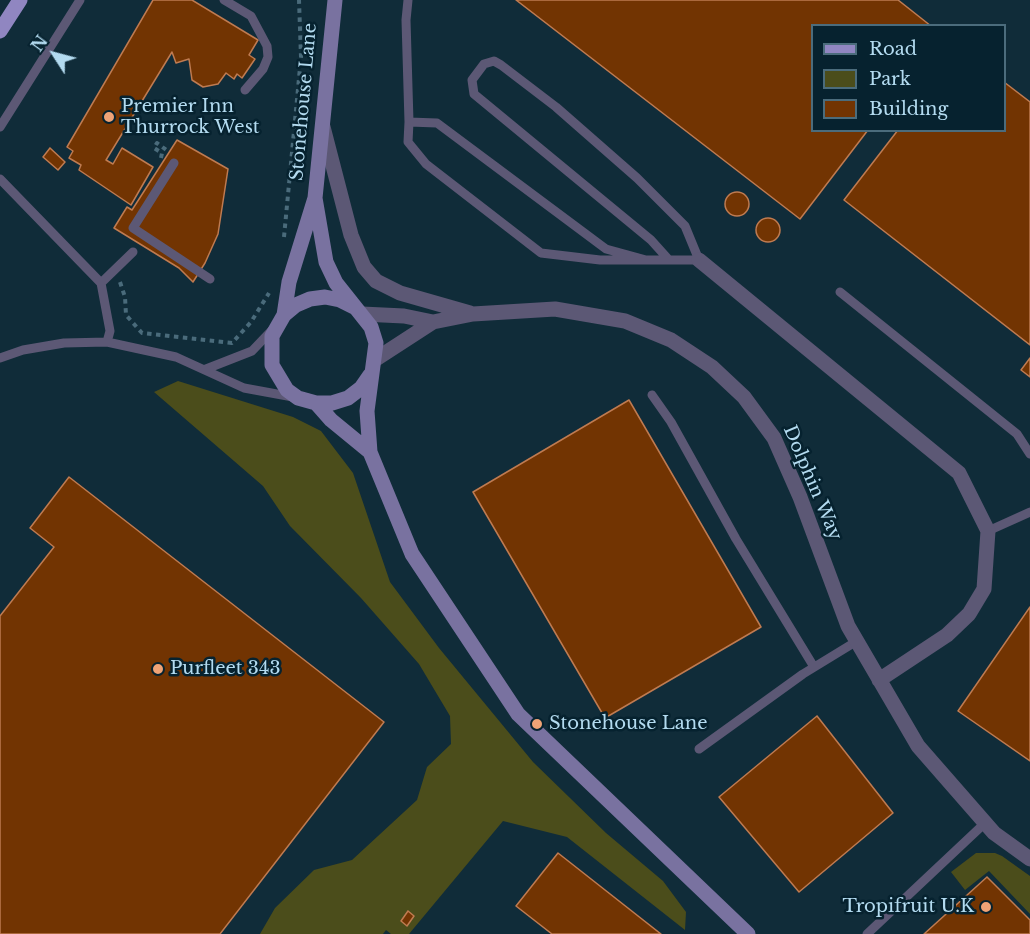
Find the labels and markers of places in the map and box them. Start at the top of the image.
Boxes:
place label: Premier Inn Thurrock West [121,96,260,138]
marker: Premier Inn Thurrock West [102,110,116,124]
place label: Purfleet 343 [170,658,281,680]
marker: Purfleet 343 [151,662,165,676]
place label: Stonehouse Lane [549,713,707,735]
marker: Stonehouse Lane [530,717,544,731]
place label: Tropifruit U.K [843,896,974,918]
marker: Tropifruit U.K [979,900,993,914]

